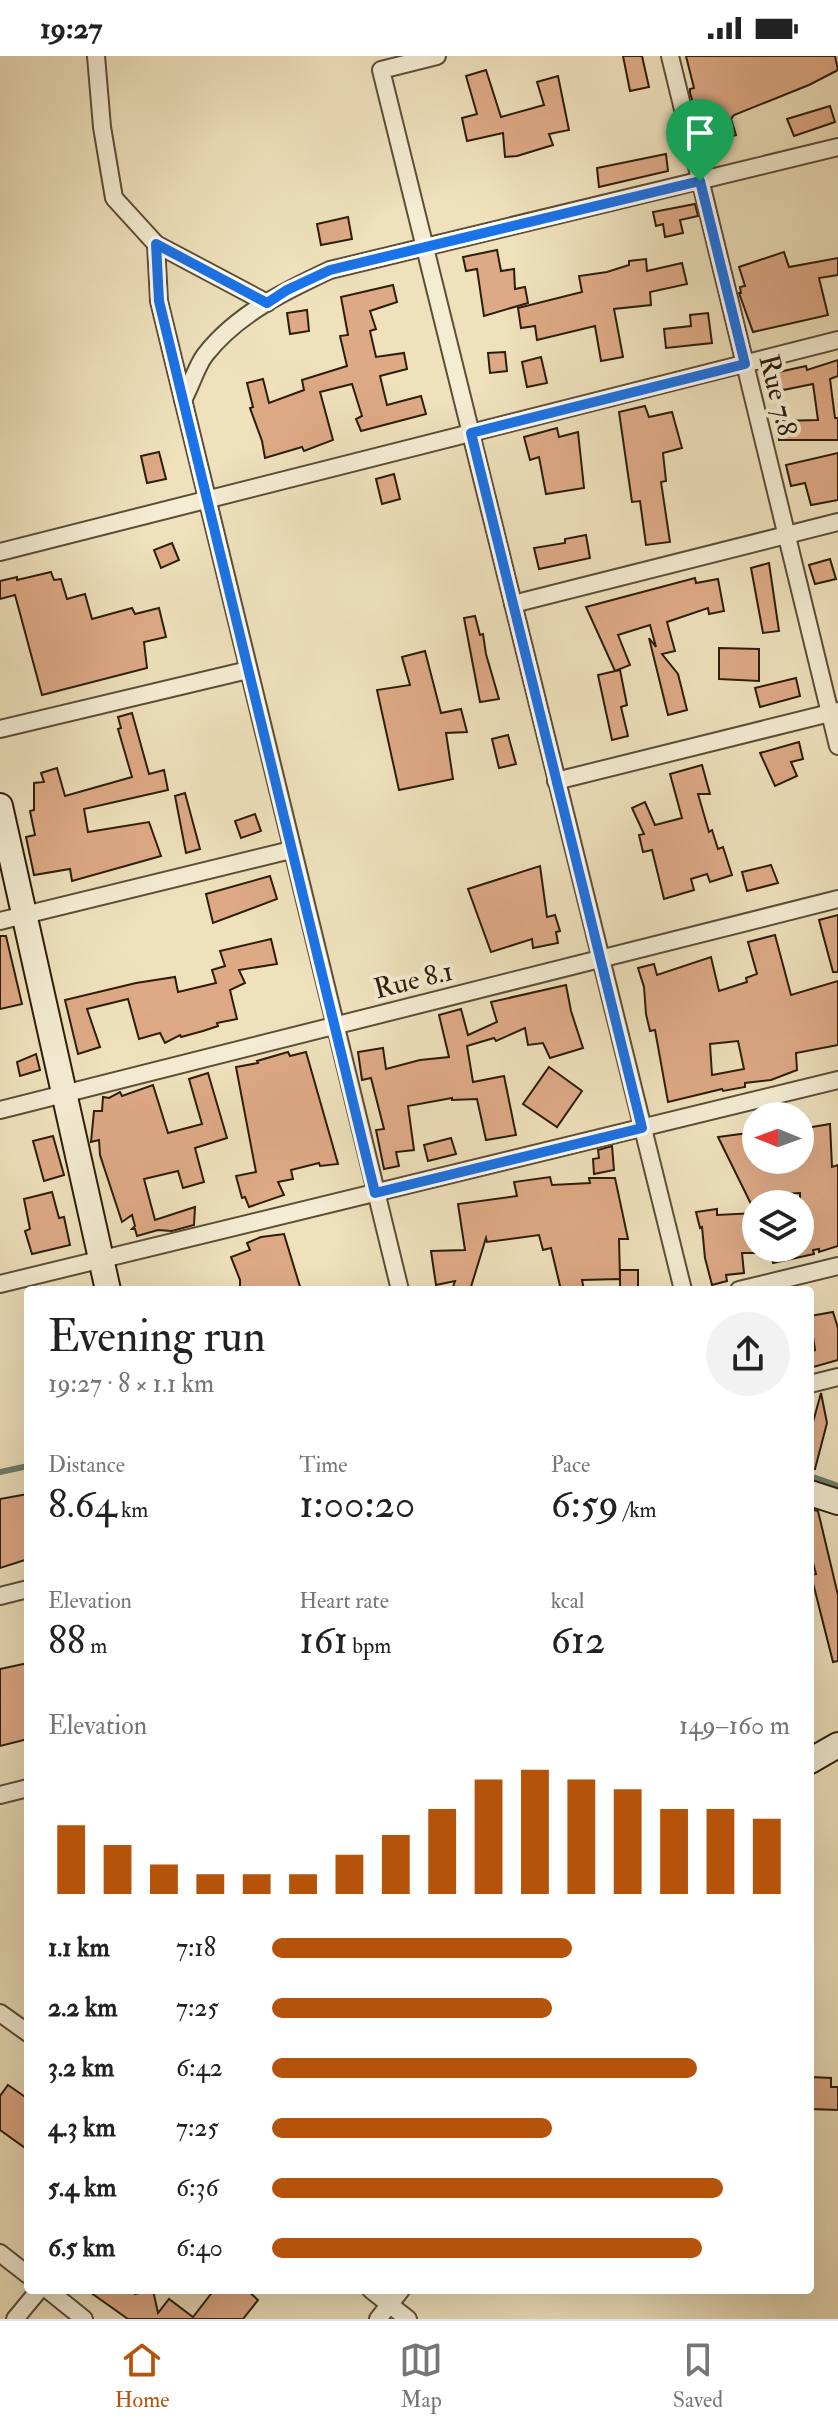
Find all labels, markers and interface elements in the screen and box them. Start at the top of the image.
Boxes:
text: 19:27 [40,10,102,47]
pin [666,99,734,181]
icon: arrive [678,111,722,155]
street label: Rue 7.8 [751,351,805,440]
street label: Rue 8.1 [370,954,457,1007]
north arrow [742,1102,814,1174]
map controls [742,1102,814,1262]
button: layers [742,1190,814,1262]
text: Evening run [48,1310,266,1365]
button: share [706,1312,790,1396]
text: 19:27 · 8 × 1.1 km [48,1368,214,1400]
text: Distance [48,1451,125,1479]
text: Time [299,1451,347,1479]
text: Pace [551,1451,590,1479]
text: 8.64 [48,1479,116,1530]
text: 1:00:20 [299,1479,415,1530]
text: 6:59 [551,1479,619,1530]
text: km [116,1496,148,1524]
text: /km [619,1496,657,1524]
text: Elevation [48,1587,132,1615]
text: Heart rate [299,1587,389,1615]
text: kcal [551,1587,584,1615]
text: 88 [48,1615,86,1666]
text: 161 [299,1615,348,1666]
text: 612 [551,1615,605,1666]
text: m [86,1632,107,1660]
text: bpm [348,1632,391,1660]
text: Elevation [48,1710,147,1742]
text: 149–160 m [679,1710,790,1742]
text: 1.1 km [48,1932,110,1964]
text: 7:18 [176,1932,216,1964]
text: 2.2 km [48,1992,117,2024]
text: 7:25 [176,1992,219,2024]
text: 3.2 km [48,2052,114,2084]
text: 6:42 [176,2052,223,2084]
text: 4.3 km [48,2112,116,2144]
text: 7:25 [176,2112,219,2144]
text: 5.4 km [48,2172,116,2204]
text: 6:36 [176,2172,219,2204]
text: 6.5 km [48,2232,115,2264]
text: 6:40 [176,2232,223,2264]
tab: Home [115,2338,169,2414]
tab: Map [399,2338,443,2414]
tab: Saved [673,2338,723,2414]

